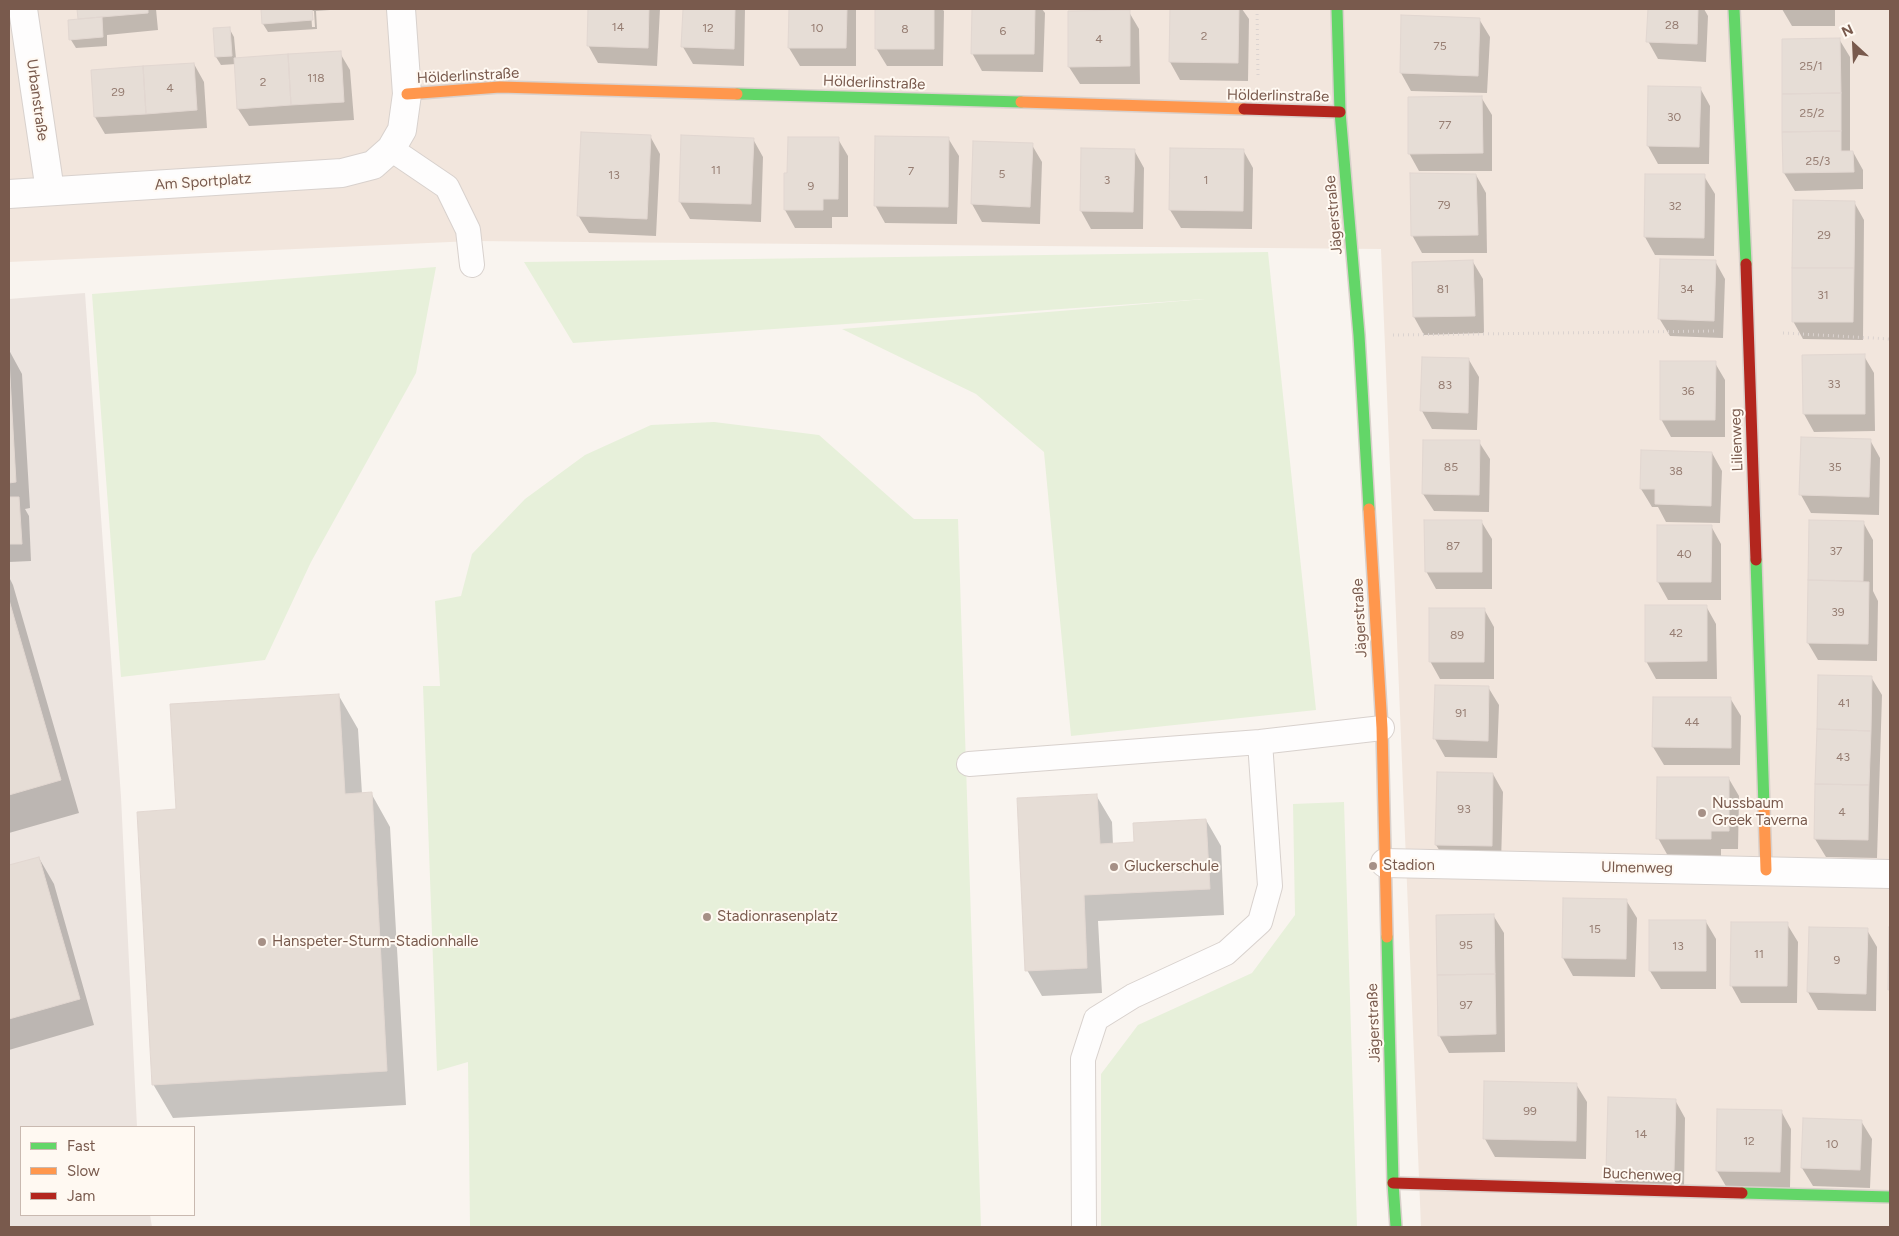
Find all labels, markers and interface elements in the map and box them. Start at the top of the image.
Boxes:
house number: 28 [1665,18,1679,32]
house number: 14 [612,20,624,34]
north arrow [1829,20,1879,70]
house number: 12 [702,21,714,35]
house number: 10 [811,21,823,35]
text: N [1839,21,1856,41]
house number: 8 [901,22,909,36]
house number: 6 [1000,24,1006,38]
house number: 2 [1201,29,1207,43]
house number: 4 [1095,32,1103,46]
house number: 75 [1433,39,1447,53]
street label: Urbanstraße [22,58,52,142]
house number: 25/1 [1799,59,1823,73]
street label: Hölderlinstraße [416,64,520,88]
house number: 118 [307,71,325,85]
street label: Hölderlinstraße [822,72,926,94]
house number: 2 [260,75,266,89]
house number: 4 [166,81,174,95]
house number: 29 [111,85,125,99]
street label: Hölderlinstraße [1227,86,1329,106]
house number: 25/2 [1800,106,1824,120]
house number: 30 [1667,110,1681,124]
house number: 77 [1439,118,1451,132]
house number: 25/3 [1806,154,1830,168]
house number: 11 [711,163,721,177]
house number: 7 [908,164,914,178]
house number: 5 [999,167,1005,181]
house number: 13 [608,168,620,182]
street label: Am Sportplatz [154,170,252,194]
house number: 3 [1104,173,1110,187]
house number: 1 [1204,173,1208,187]
street label: Jägerstraße [1322,175,1346,255]
house number: 9 [808,179,814,193]
house number: 79 [1437,198,1451,212]
house number: 32 [1668,199,1682,213]
house number: 29 [1817,228,1831,242]
house number: 81 [1437,282,1449,296]
house number: 34 [1680,282,1694,296]
house number: 31 [1817,288,1829,302]
house number: 33 [1827,377,1841,391]
house number: 83 [1438,378,1452,392]
house number: 36 [1681,384,1695,398]
street label: Lilienweg [1727,408,1747,472]
house number: 85 [1444,460,1458,474]
house number: 35 [1828,460,1842,474]
house number: 38 [1669,464,1683,478]
house number: 87 [1446,539,1460,553]
house number: 37 [1830,544,1842,558]
house number: 40 [1676,547,1692,561]
street label: Jägerstraße [1349,578,1371,658]
house number: 39 [1831,605,1845,619]
house number: 42 [1669,626,1683,640]
house number: 89 [1450,628,1464,642]
house number: 41 [1838,696,1850,710]
house number: 91 [1455,706,1467,720]
house number: 44 [1685,715,1699,729]
house number: 43 [1836,750,1850,764]
place label: Nussbaum Greek Taverna [1712,795,1808,830]
house number: 93 [1457,802,1471,816]
house number: 4 [1838,805,1846,819]
marker: Nussbaum Greek Taverna [1696,807,1708,819]
place label: Stadion [1383,857,1435,875]
place label: Gluckerschule [1124,858,1219,876]
street label: Ulmenweg [1601,858,1673,878]
marker: Stadion [1367,860,1379,872]
marker: Gluckerschule [1108,861,1120,873]
place label: Stadionrasenplatz [717,908,838,926]
marker: Stadionrasenplatz [701,911,713,923]
house number: 15 [1589,922,1601,936]
place label: Hanspeter-Sturm-Stadionhalle [272,933,478,951]
marker: Hanspeter-Sturm-Stadionhalle [256,936,268,948]
house number: 95 [1459,938,1473,952]
house number: 13 [1672,939,1684,953]
house number: 11 [1754,947,1764,961]
house number: 9 [1834,953,1840,967]
street label: Jägerstraße [1364,983,1384,1063]
house number: 97 [1459,998,1473,1012]
house number: 99 [1523,1104,1537,1118]
legend [20,1126,195,1216]
house number: 14 [1635,1127,1647,1141]
house number: 12 [1743,1134,1755,1148]
text: Fast [67,1137,95,1155]
house number: 10 [1826,1137,1838,1151]
text: Slow [67,1162,100,1180]
street label: Buchenweg [1602,1165,1682,1185]
text: Jam [67,1187,95,1205]

